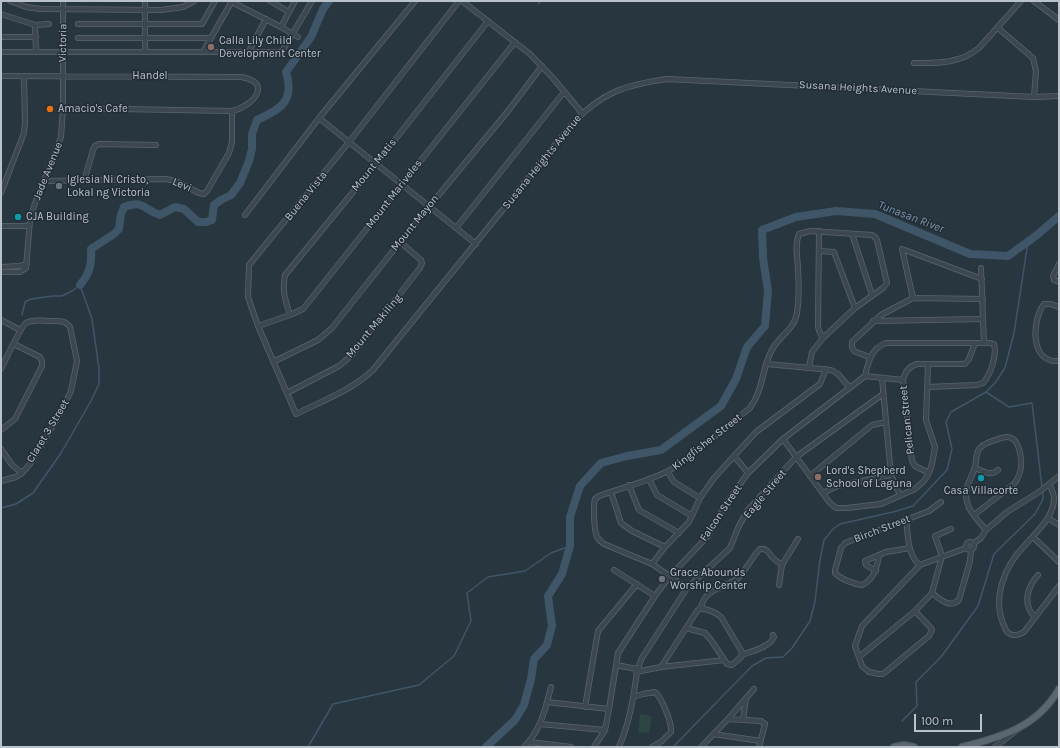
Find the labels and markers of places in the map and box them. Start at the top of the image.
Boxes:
place label: Calla Lily Child Development Center [219,34,321,60]
marker: Calla Lily Child Development Center [206,42,216,52]
place label: Amacio's Cafe [58,102,128,116]
marker: Amacio's Cafe [45,104,55,114]
place label: Iglesia Ni Cristo, Lokal ng Victoria [67,173,150,199]
marker: Iglesia Ni Cristo, Lokal ng Victoria [54,181,64,191]
place label: CJA Building [26,210,89,224]
marker: CJA Building [13,212,23,222]
place label: Lord's Shepherd School of Laguna [826,464,912,490]
marker: Lord's Shepherd School of Laguna [813,472,823,482]
marker: Casa Villacorte [976,473,986,483]
place label: Casa Villacorte [944,484,1018,498]
place label: Grace Abounds Worship Center [670,566,747,592]
marker: Grace Abounds Worship Center [657,574,667,584]

